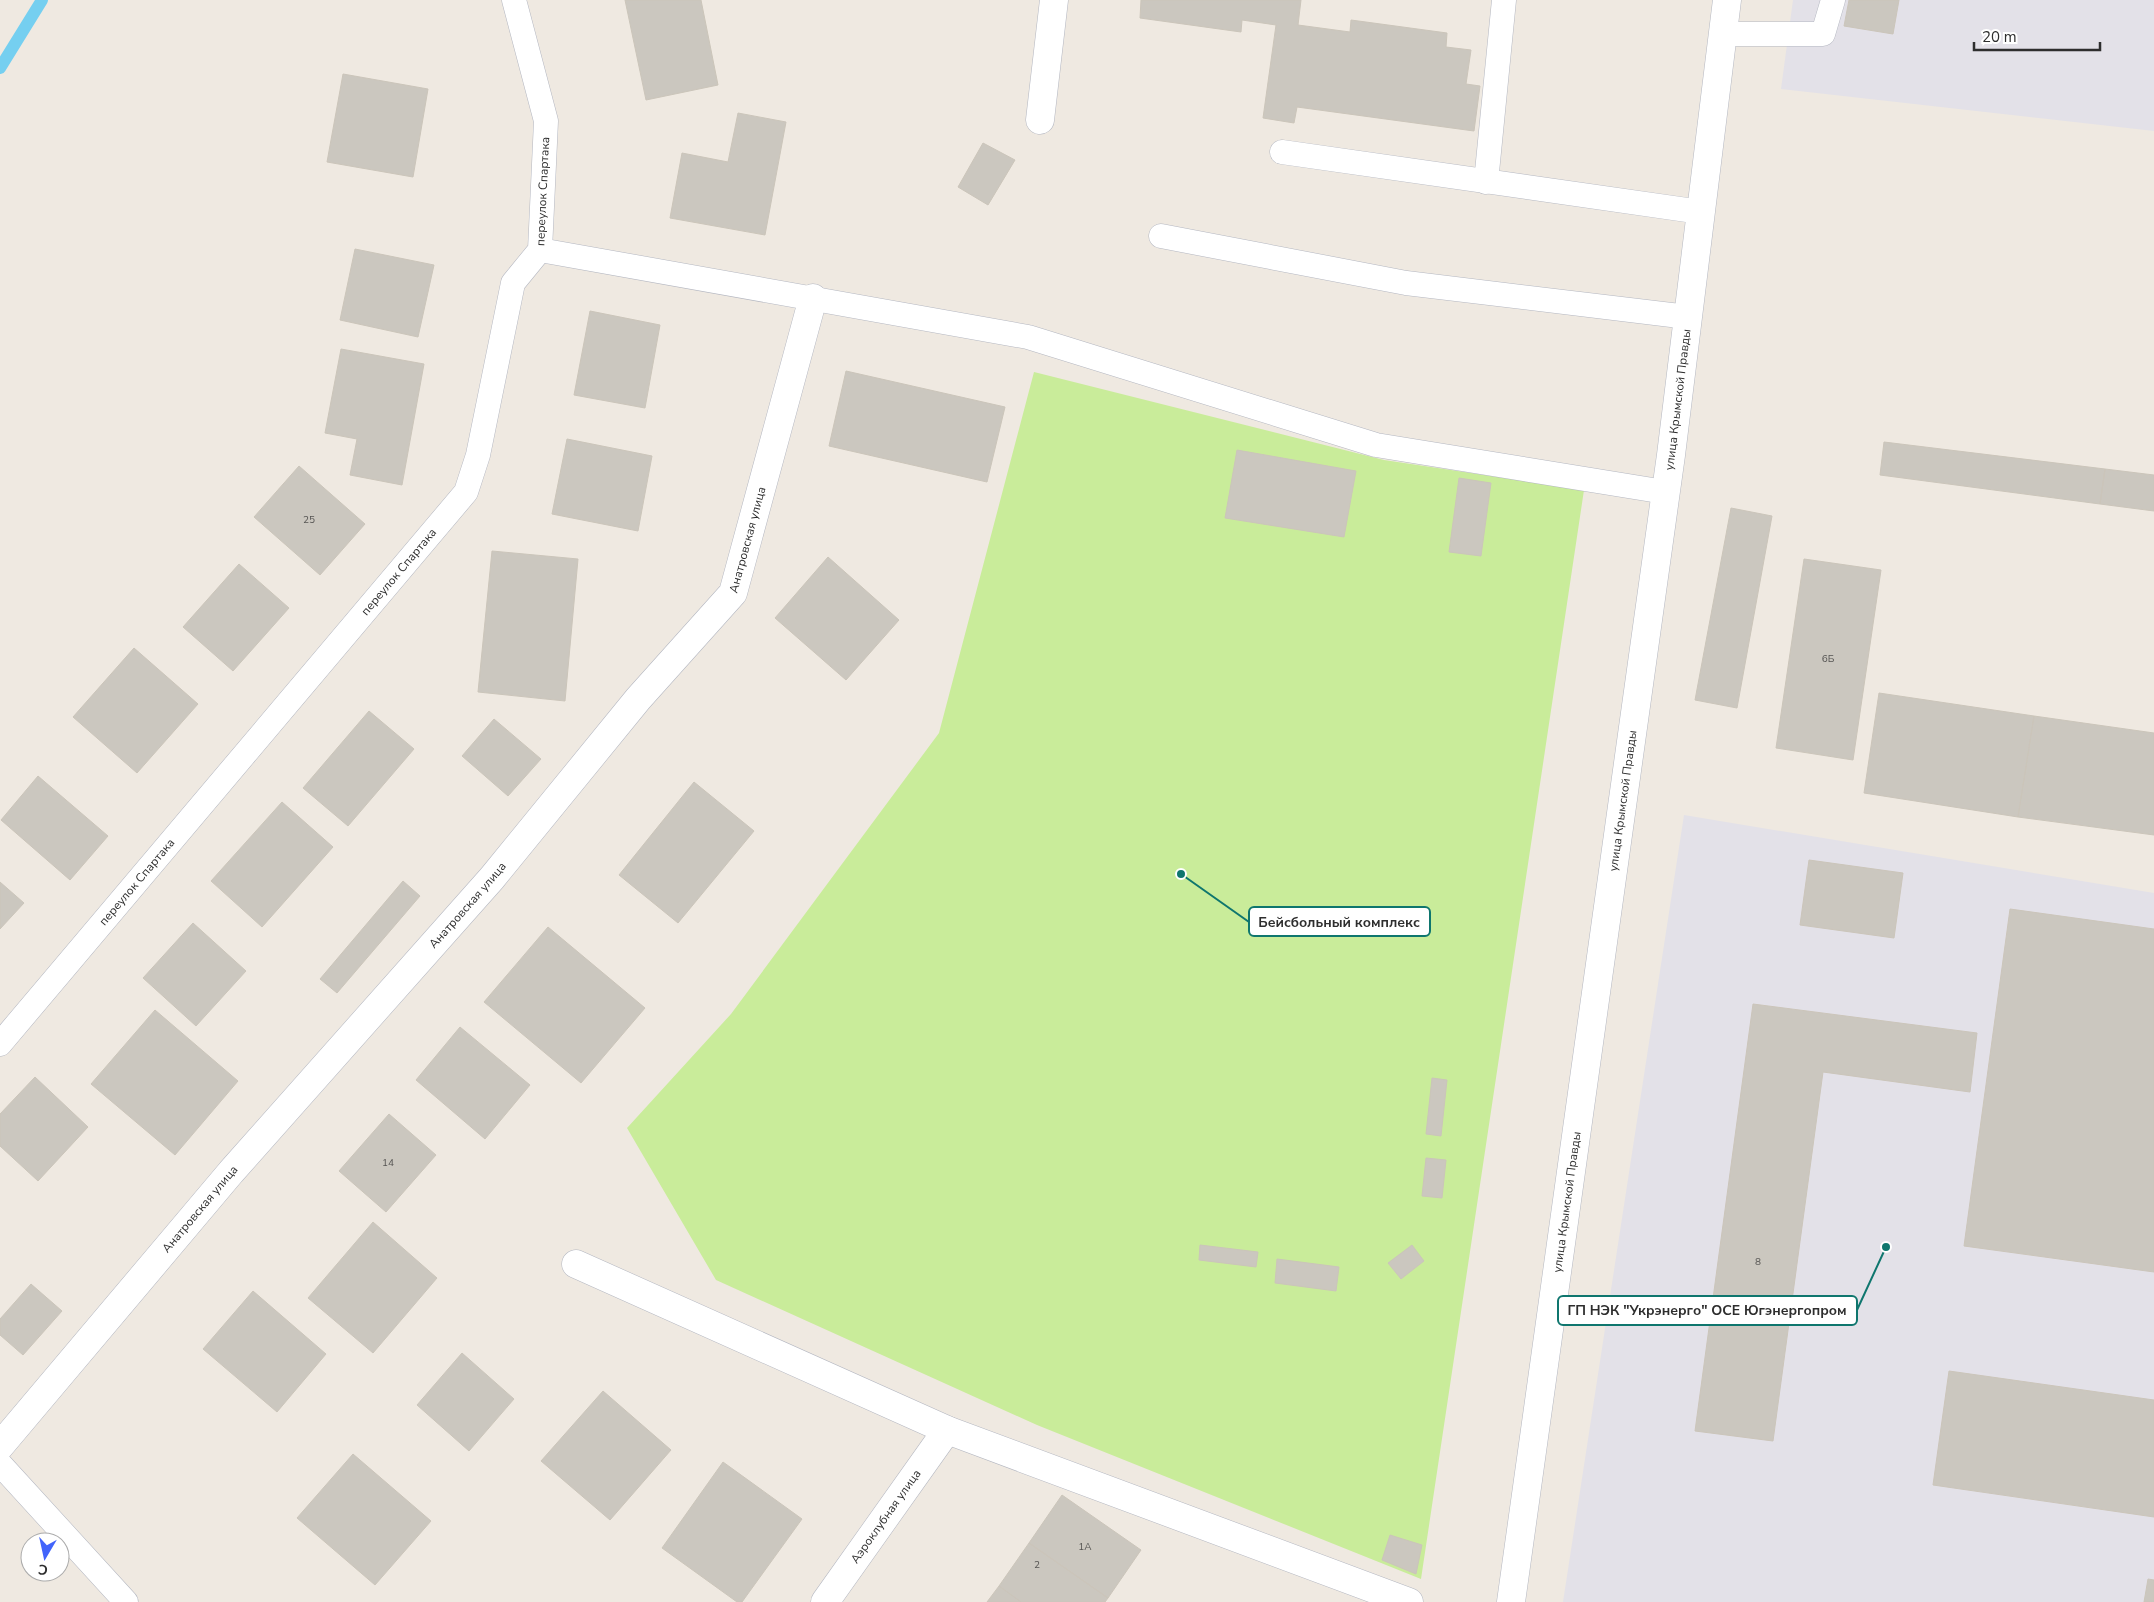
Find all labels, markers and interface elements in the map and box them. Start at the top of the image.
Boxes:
scale bar [1974,20,2100,52]
text: 20 m [1982,27,2017,47]
street label: переулок Спартака [532,137,553,247]
street label: улица Крымской Правды [1661,328,1694,471]
street label: Анатровская улица [725,485,770,595]
house number: 25 [303,513,315,527]
street label: переулок Спартака [357,525,440,619]
house number: 6Б [1822,652,1835,666]
street label: улица Крымской Правды [1605,729,1641,872]
street label: переулок Спартака [95,835,178,929]
street label: Анатровская улица [425,859,510,952]
callout: Бейсбольный комплекс [1249,907,1430,936]
text: Бейсбольный комплекс [1258,913,1420,932]
street label: улица Крымской Правды [1549,1130,1585,1273]
house number: 14 [382,1156,394,1170]
street label: Анатровская улица [158,1162,241,1256]
house number: 8 [1755,1255,1761,1269]
callout: ГП НЭК "Укрэнерго" ОСЕ Югэнергопром [1558,1296,1857,1325]
text: ГП НЭК "Укрэнерго" ОСЕ Югэнергопром [1567,1301,1847,1320]
street label: Аэроклубная улица [847,1466,925,1566]
north arrow [20,1532,70,1582]
house number: 1А [1078,1540,1092,1554]
house number: 2 [1034,1558,1040,1572]
text: С [36,1559,49,1579]

